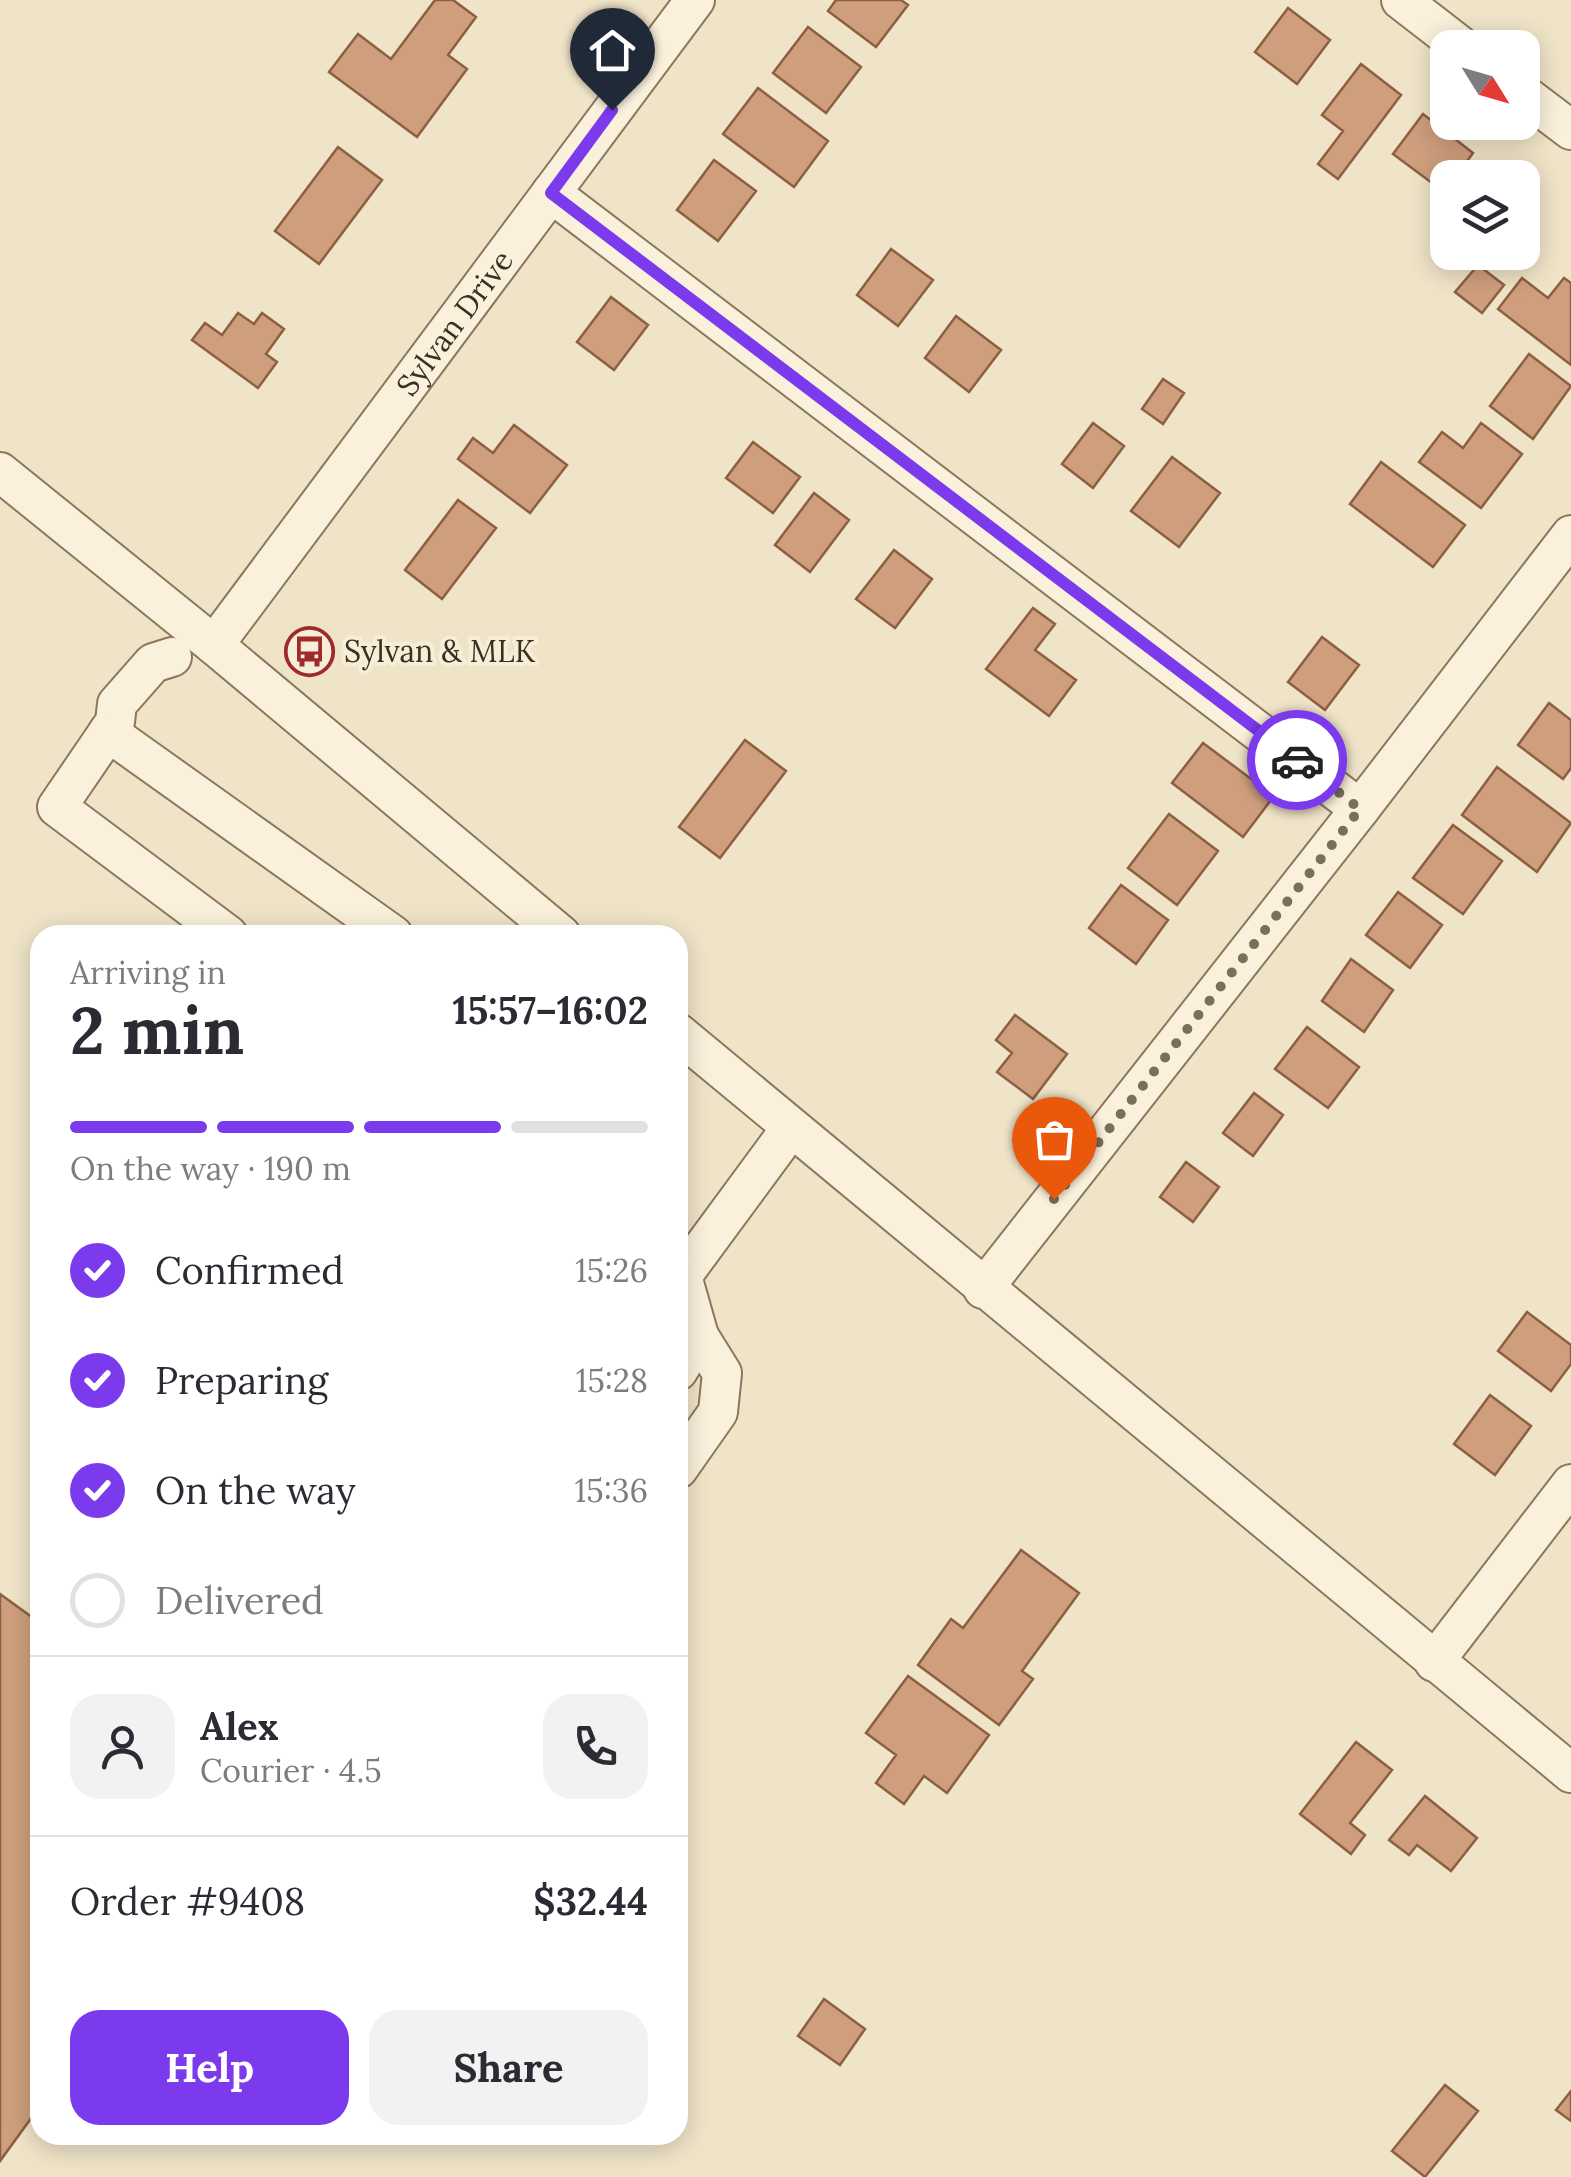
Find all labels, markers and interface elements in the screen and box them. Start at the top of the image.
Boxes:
pin [570,8,655,111]
icon: home [585,23,640,78]
north arrow [1430,30,1540,140]
map controls [1430,30,1540,270]
button: layers [1430,160,1540,270]
street label: Sylvan Drive [388,242,521,403]
bus stop icon: Sylvan & MLK [283,625,335,677]
place label: Sylvan & MLK [344,632,536,671]
courier [1247,710,1347,810]
icon: car [1270,733,1325,788]
text: Arriving in [70,952,226,993]
text: 15:57–16:02 [452,986,648,1034]
text: 2 min [70,989,244,1072]
pin [1012,1097,1097,1200]
icon: bag [1027,1112,1082,1167]
text: On the way · 190 m [70,1148,351,1189]
icon: check [70,1243,125,1298]
text: Confirmed [155,1246,344,1294]
text: 15:26 [575,1250,648,1291]
icon: check [70,1353,125,1408]
text: Preparing [155,1356,328,1404]
text: 15:28 [576,1360,648,1401]
icon: check [70,1463,125,1518]
text: On the way [155,1466,356,1514]
text: 15:36 [575,1470,648,1511]
text: Delivered [155,1576,324,1624]
button: person [70,1694,175,1799]
button: phone [543,1694,648,1799]
text: Alex [200,1702,279,1750]
text: Courier · 4.5 [200,1750,382,1791]
text: Order #9408 [70,1877,305,1925]
text: $32.44 [533,1877,648,1925]
button: Help [70,2010,349,2125]
button: Share [369,2010,648,2125]

